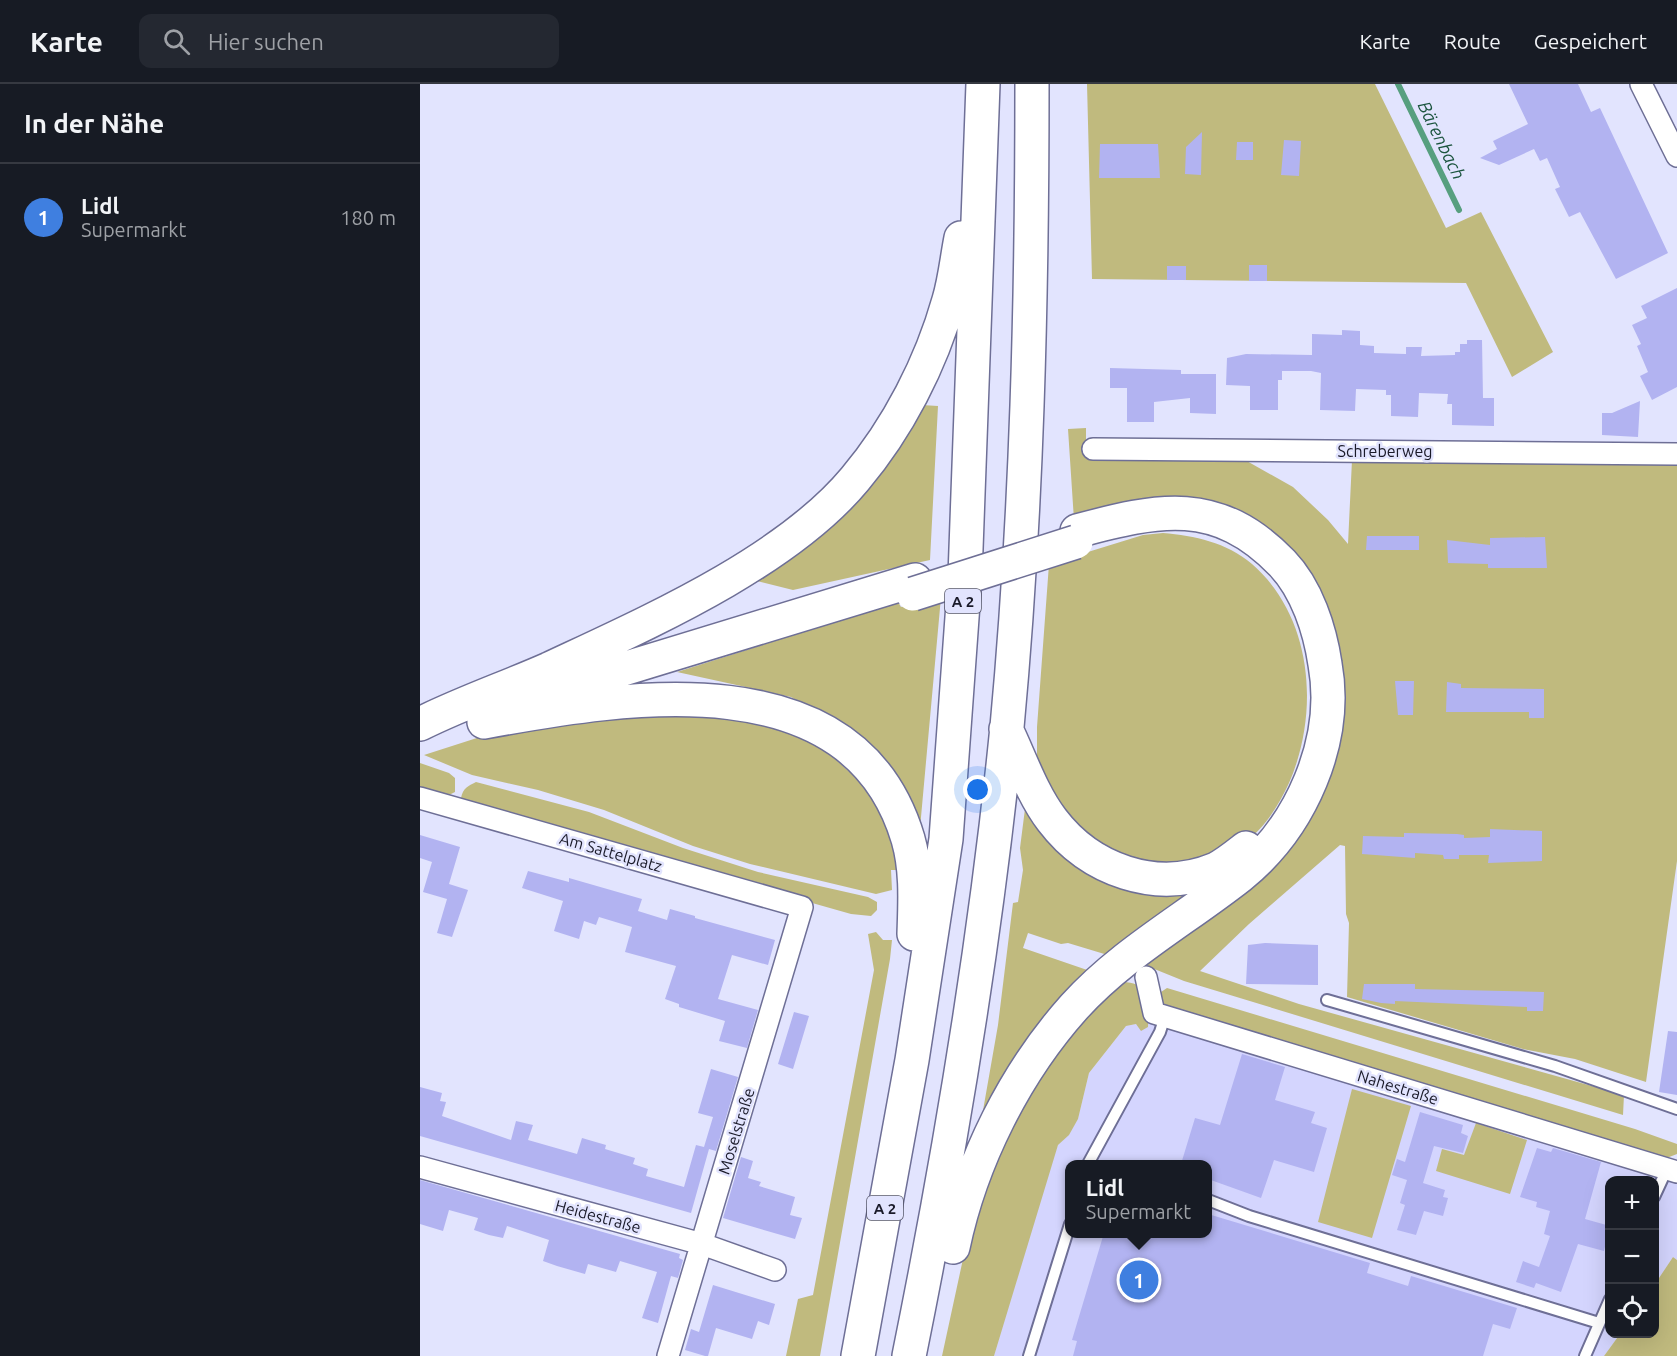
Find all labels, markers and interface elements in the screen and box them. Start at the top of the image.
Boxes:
search box [139,14,559,68]
icon: search [160,25,193,58]
text: Karte [30,26,103,57]
text: Hier suchen [208,29,324,54]
text: Karte [1359,29,1411,53]
text: Route [1444,29,1501,53]
text: Gespeichert [1534,29,1647,53]
water label: Bärenbach [1414,98,1470,182]
text: In der Nähe [24,109,164,138]
text: Lidl [81,193,119,218]
text: 1 [38,206,49,229]
text: 180 m [340,206,396,229]
text: Supermarkt [81,218,186,241]
street label: Schreberweg [1338,442,1432,460]
road number: A 2 [945,589,981,613]
your location [963,775,992,804]
street label: Am Sattelplatz [558,829,664,875]
street label: Nahestraße [1355,1066,1441,1108]
street label: Moselstraße [714,1086,758,1176]
popup [1065,1160,1212,1238]
text: Lidl [1086,1175,1124,1200]
map controls [1605,1176,1659,1338]
button: + [1605,1176,1659,1230]
street label: Heidestraße [553,1196,643,1236]
road number: A 2 [867,1196,903,1220]
text: Supermarkt [1086,1200,1191,1223]
button: − [1605,1230,1659,1284]
pin: 1 [1120,1258,1158,1302]
button: locate [1605,1284,1659,1338]

